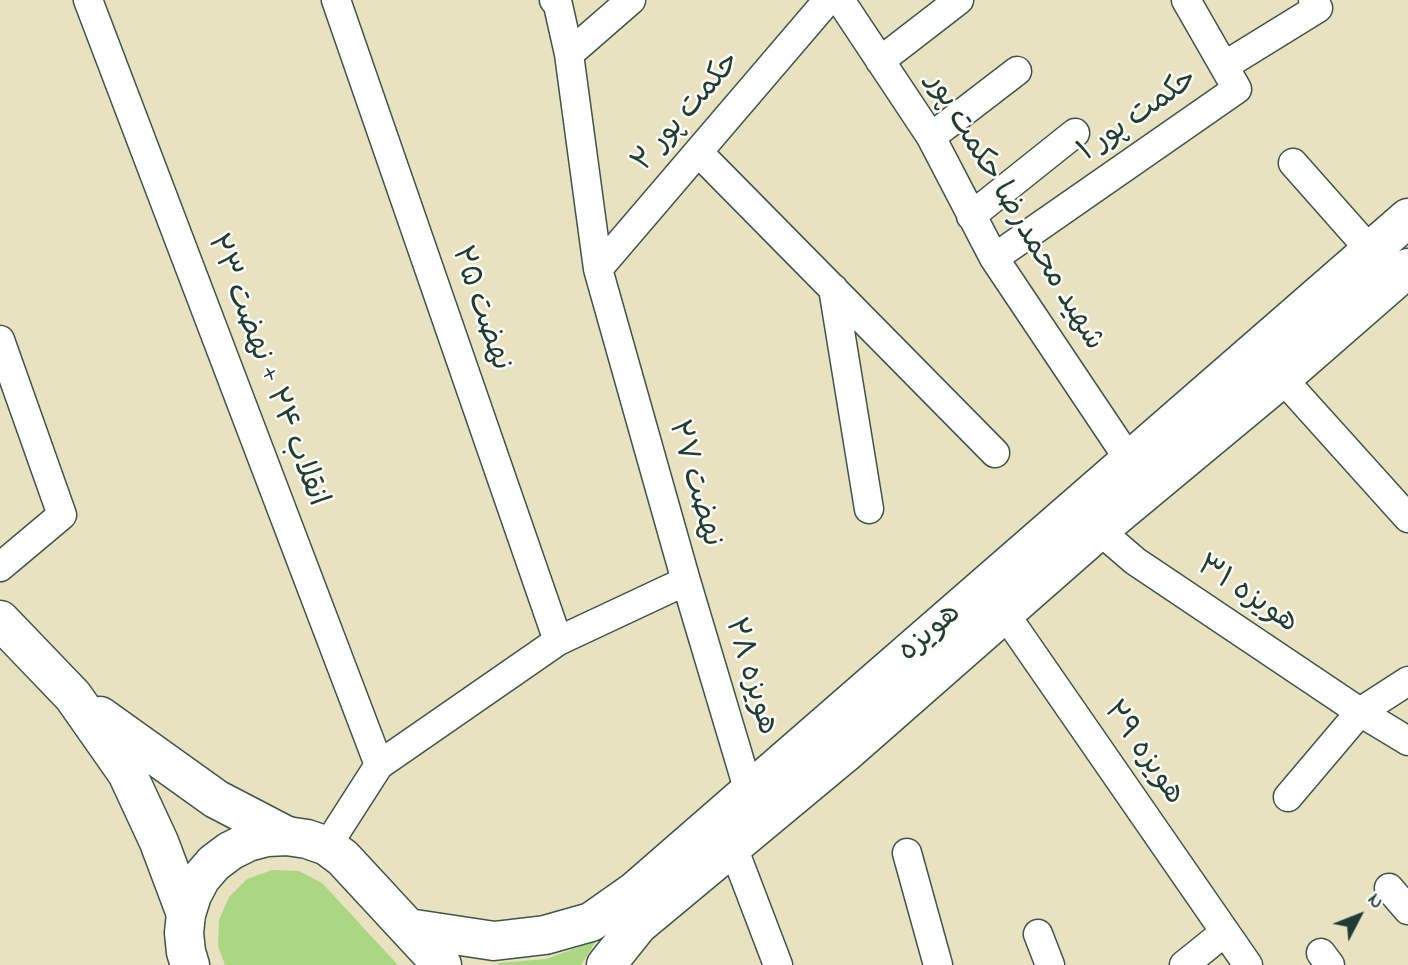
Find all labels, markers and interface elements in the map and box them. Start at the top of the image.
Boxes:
street label: حکمت پور ۲ [626,46,750,180]
street label: حکمت پور ۱ [1072,63,1206,171]
street label: شهید محمدرضا حکمت پور [916,68,1110,358]
street label: انقلاب ۲۴ + نهضت ۲۳ [196,230,334,512]
street label: نهضت ۲۵ [441,242,517,376]
street label: نهضت ۲۷ [658,417,728,551]
street label: هویزه ۳۱ [1189,549,1303,643]
street label: هویزه [892,597,970,671]
street label: هویزه ۲۸ [714,614,784,740]
street label: هویزه ۲۹ [1093,695,1191,813]
north arrow [1324,881,1394,951]
text: N [1361,888,1389,915]

